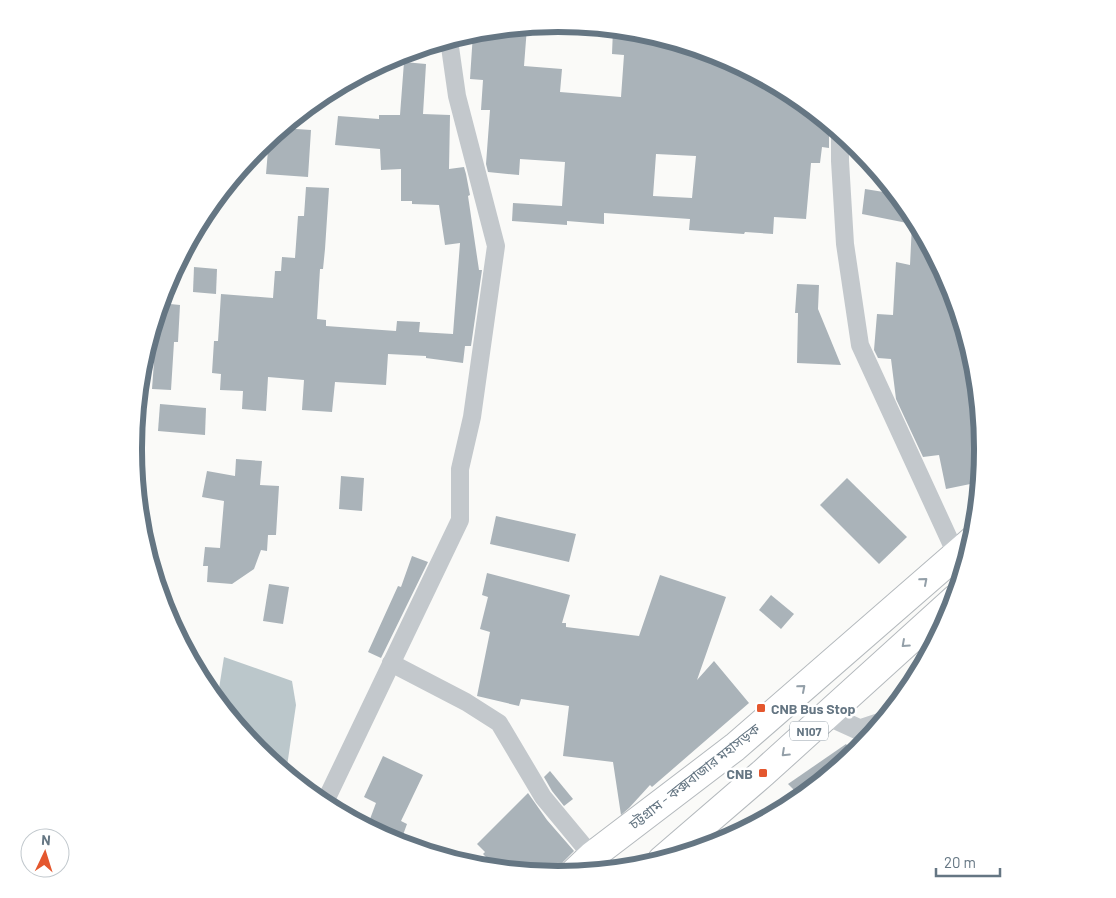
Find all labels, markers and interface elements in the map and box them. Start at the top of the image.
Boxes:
one-way arrow [919,578,928,587]
one-way arrow [902,638,911,647]
one-way arrow [796,685,805,694]
place label: CNB Bus Stop [771,700,856,717]
marker: CNB Bus Stop [755,702,767,714]
street label: চট্টগ্রাম - কক্সবাজার মহাসড়ক [625,719,763,833]
road number: N107 [790,721,828,740]
one-way arrow [782,747,791,756]
place label: CNB [727,765,753,782]
marker: CNB [757,767,769,779]
north arrow [20,828,70,878]
text: N [41,831,51,848]
scale bar [936,846,1000,878]
text: 20 m [944,853,976,871]

